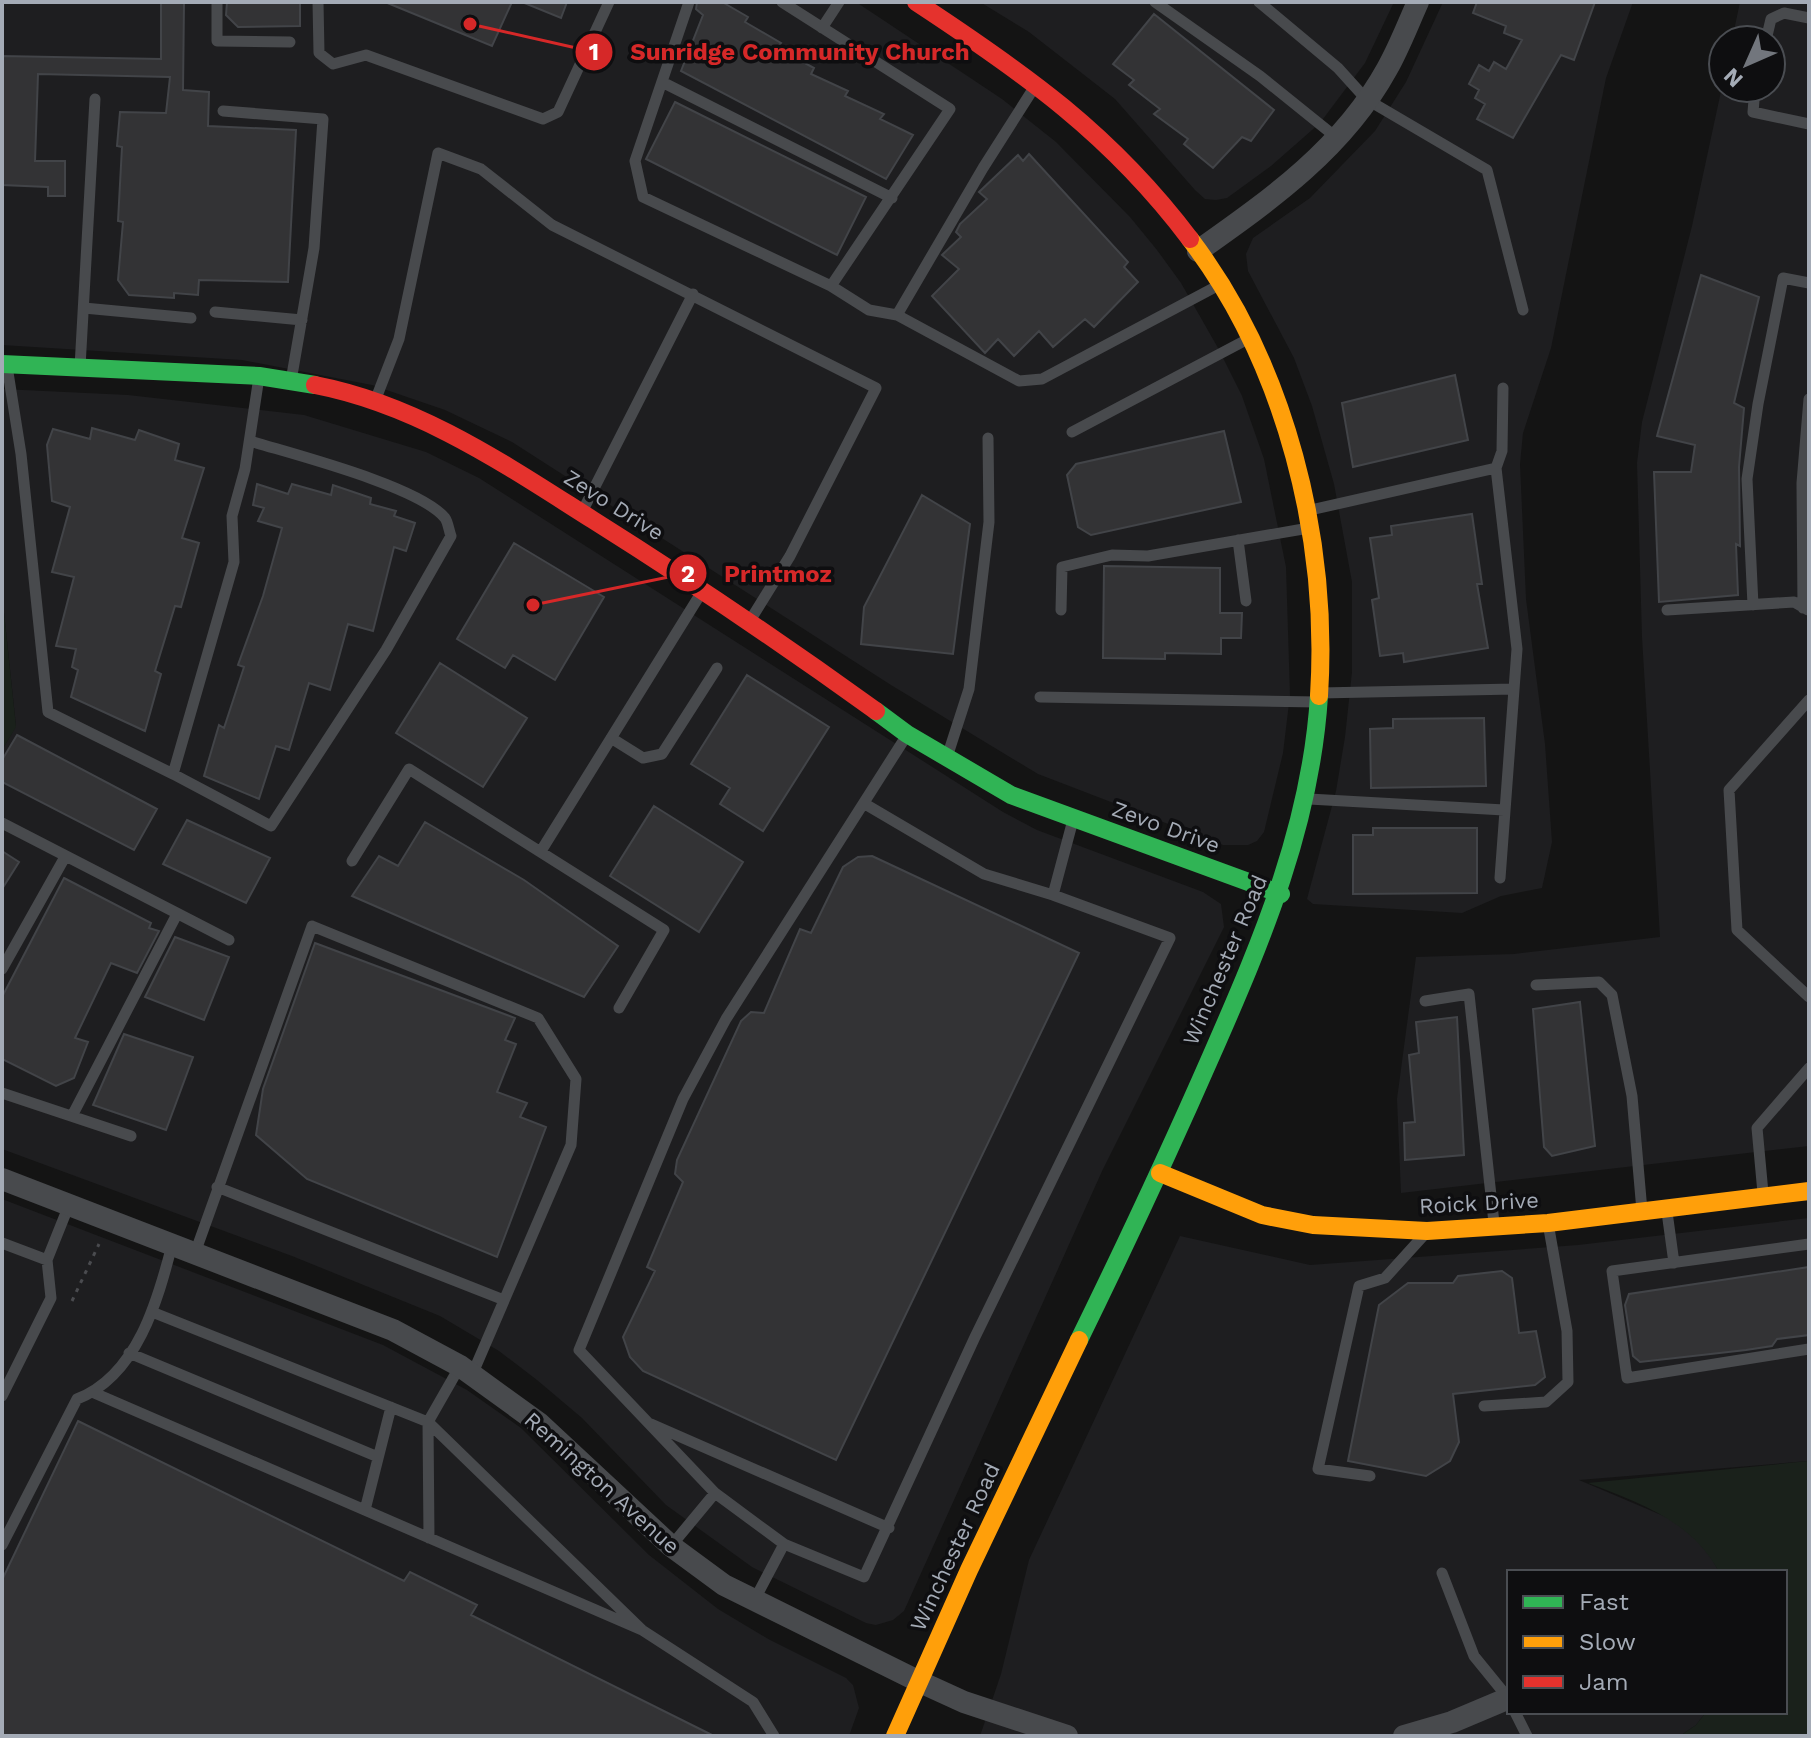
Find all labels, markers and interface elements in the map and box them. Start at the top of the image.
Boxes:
north arrow [1707,24,1787,104]
callout: Sunridge Community Church [574,28,986,76]
text: 1 [589,38,599,66]
text: Sunridge Community Church [630,38,970,66]
text: N [1719,63,1748,92]
street label: Zevo Drive [560,465,668,545]
callout: Printmoz [668,549,848,597]
text: 2 [681,560,695,588]
text: Printmoz [724,560,832,588]
street label: Zevo Drive [1109,796,1223,858]
street label: Winchester Road [1178,871,1272,1049]
street label: Roick Drive [1419,1187,1539,1219]
street label: Remington Avenue [519,1407,685,1559]
street label: Winchester Road [905,1459,1005,1635]
legend [1507,1570,1787,1714]
text: Fast [1579,1588,1629,1616]
text: Slow [1579,1628,1636,1656]
text: Jam [1579,1668,1629,1696]

